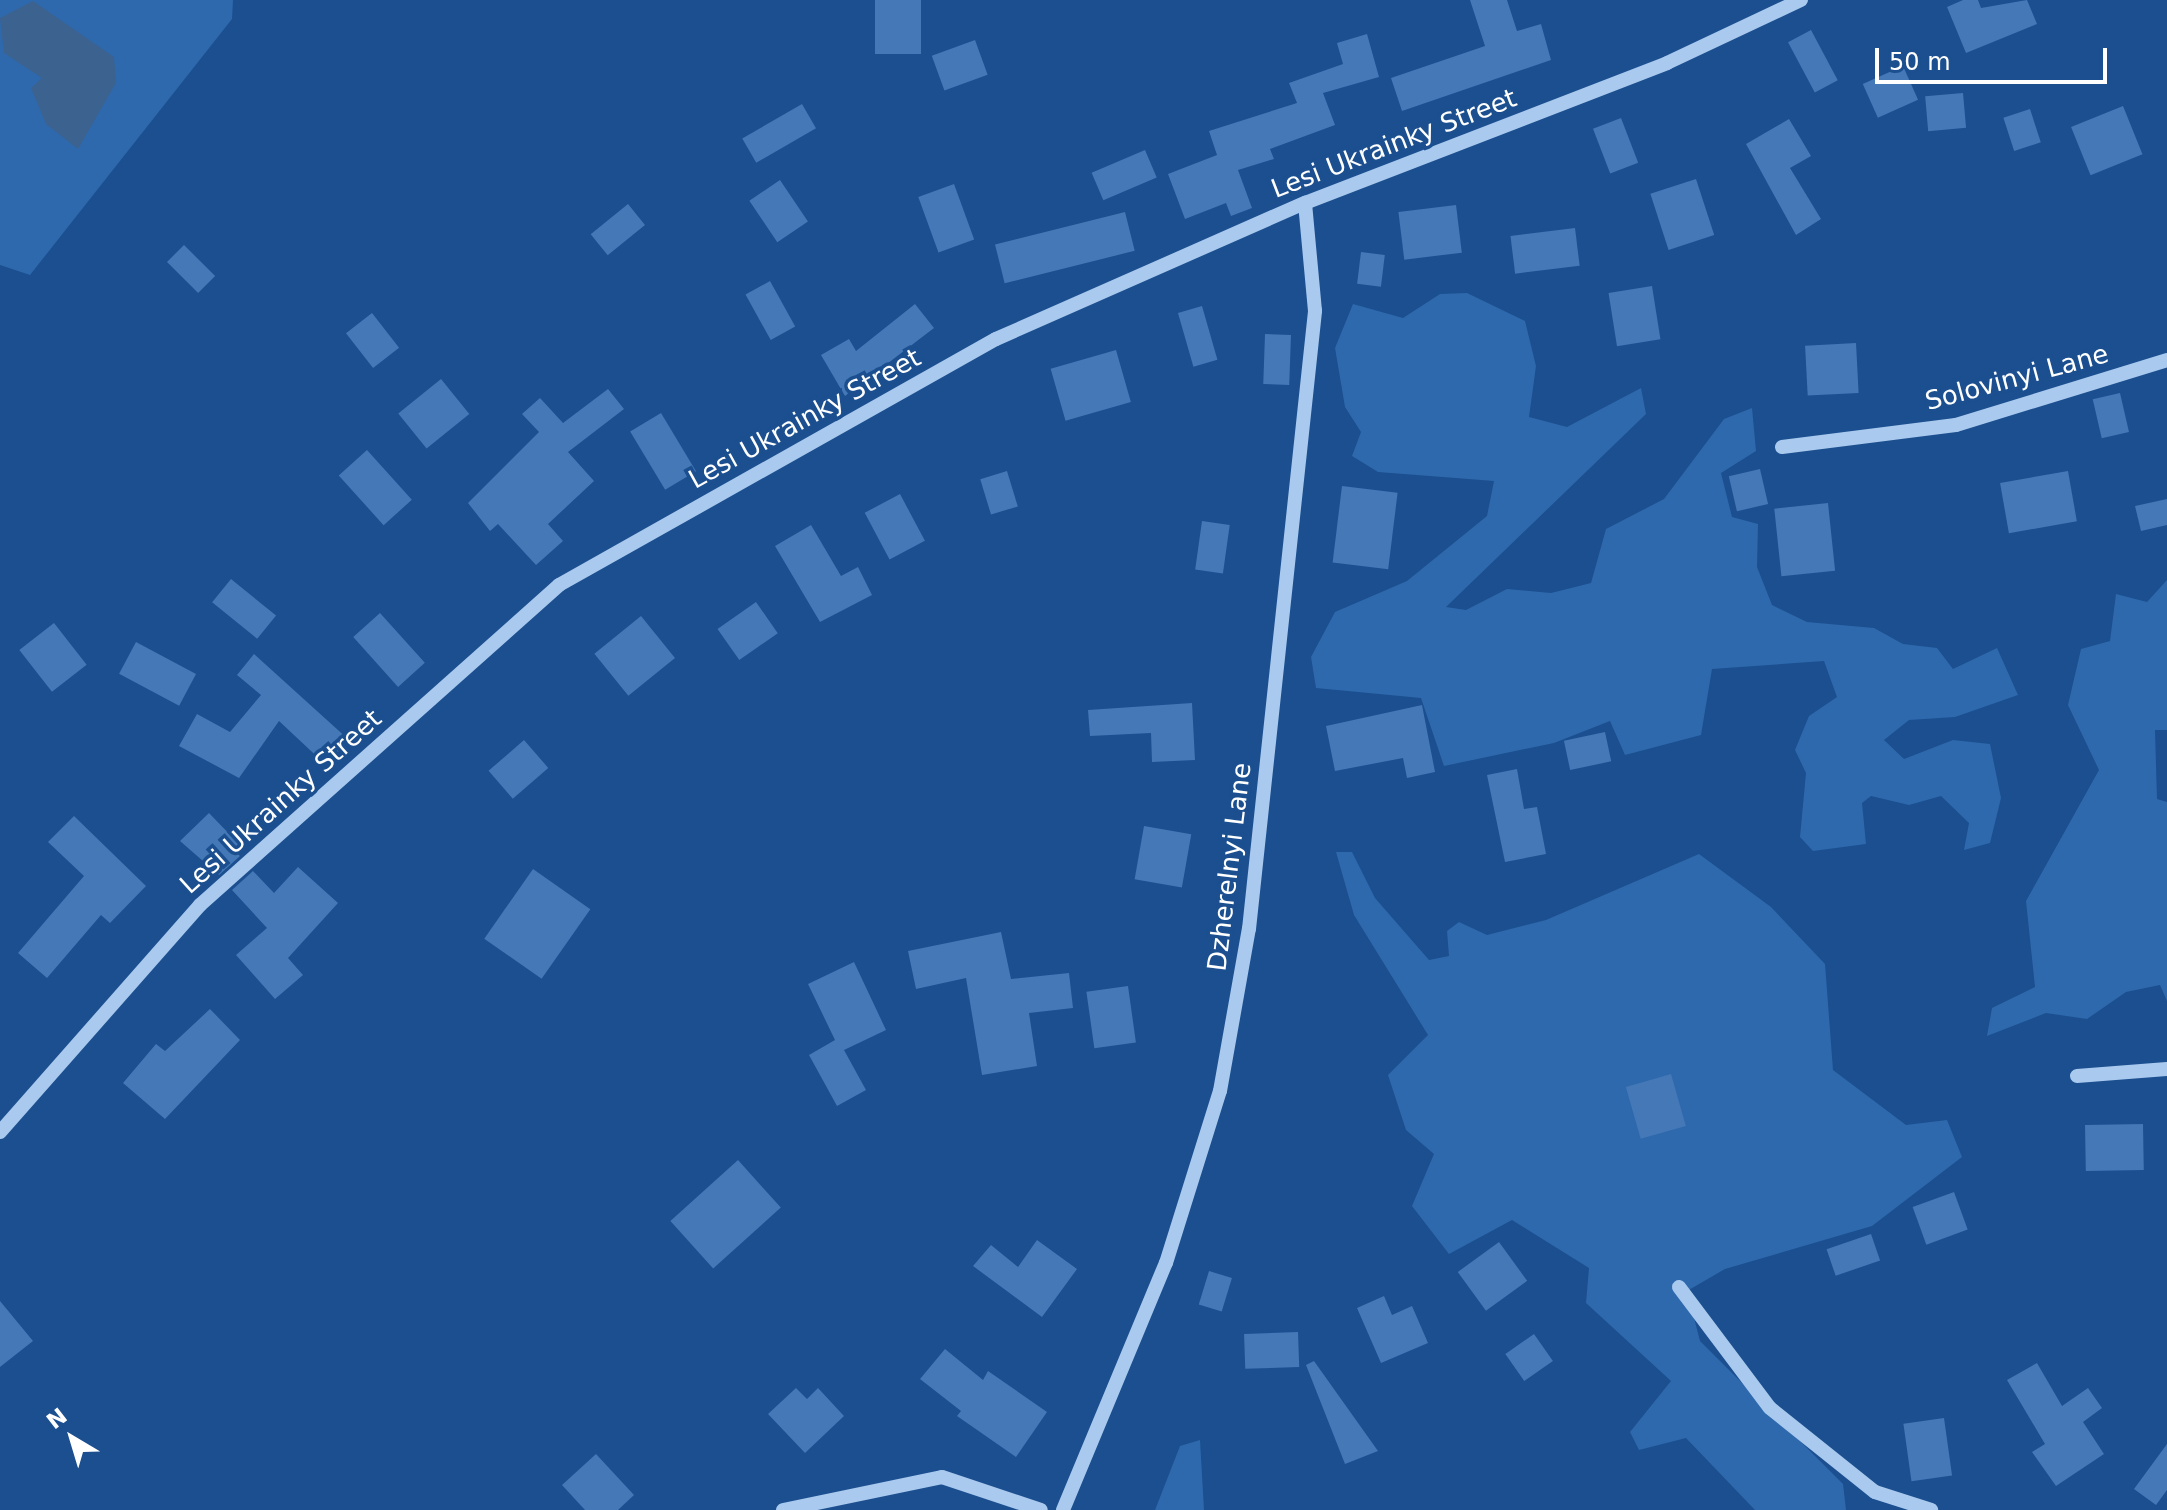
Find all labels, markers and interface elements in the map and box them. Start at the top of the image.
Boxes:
scale bar [1879,32,2111,82]
text: 50 m [1889,48,1951,76]
street label: Lesi Ukrainky Street [1267,83,1521,205]
street label: Solovinyi Lane [1922,339,2112,417]
street label: Lesi Ukrainky Street [684,342,926,496]
street label: Lesi Ukrainky Street [174,703,388,901]
street label: Dzherelnyi Lane [1202,761,1258,973]
north arrow [32,1398,112,1478]
text: N [42,1403,72,1434]

